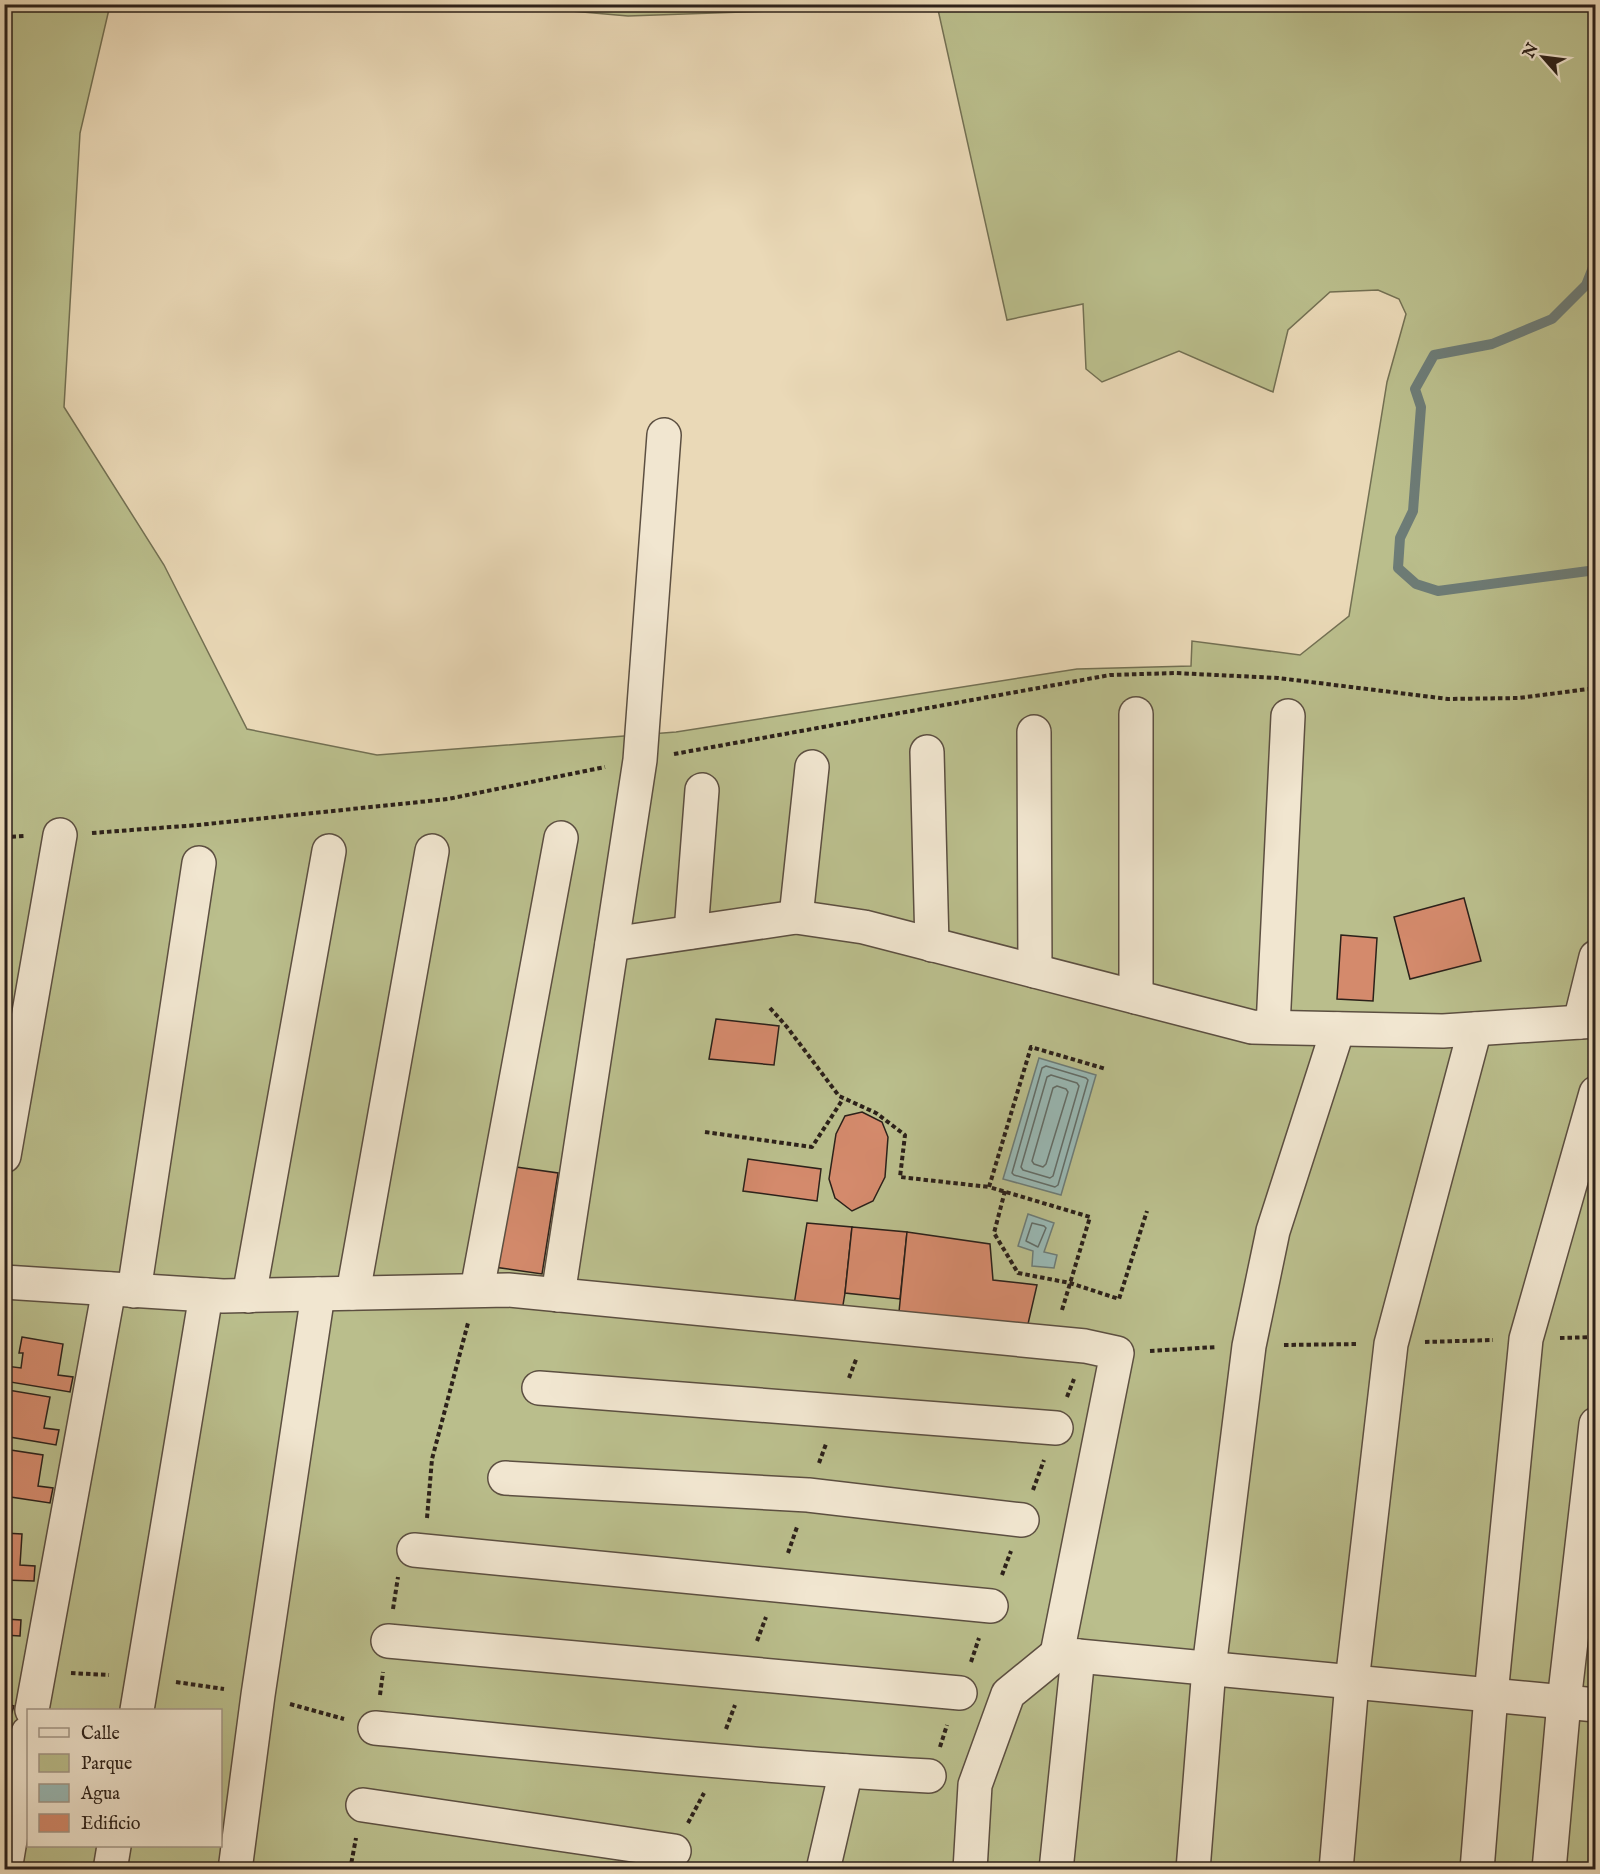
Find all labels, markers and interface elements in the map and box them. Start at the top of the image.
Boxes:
north arrow [1513,27,1573,87]
text: N [1519,40,1544,63]
legend [27,1709,222,1847]
text: Calle [81,1723,120,1746]
text: Parque [81,1753,132,1776]
text: Agua [80,1783,120,1806]
text: Edificio [81,1813,141,1836]

